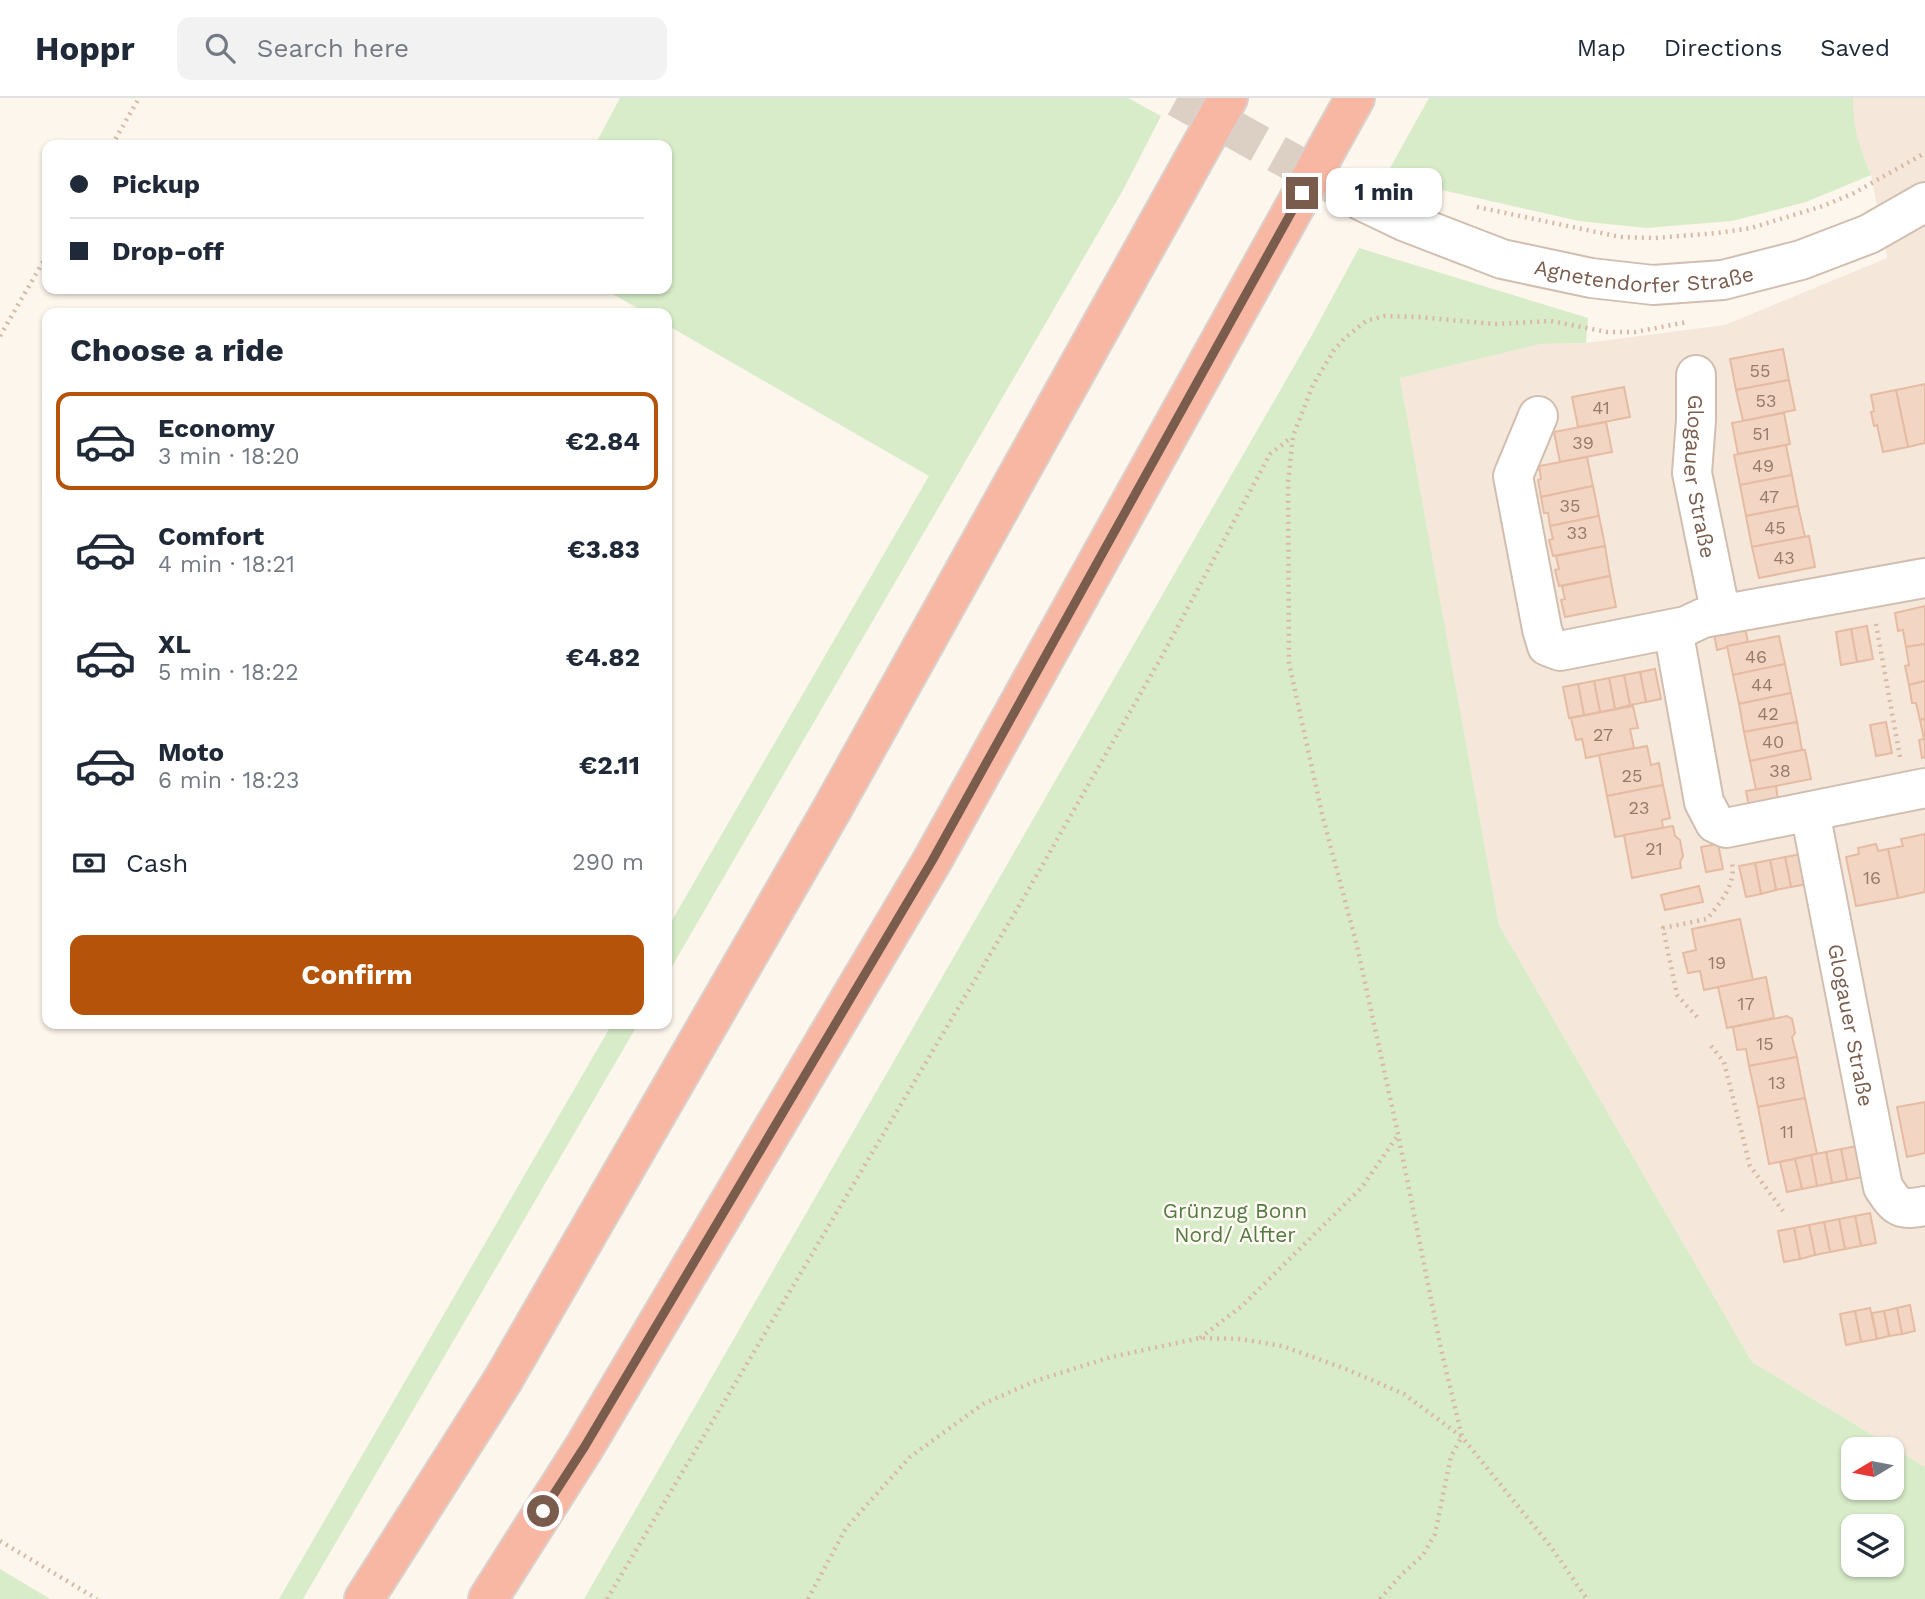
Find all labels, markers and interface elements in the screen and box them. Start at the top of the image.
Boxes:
search box [177,17,667,80]
text: Hoppr [35,29,135,68]
icon: search [201,29,239,67]
text: Search here [257,33,409,63]
text: Map [1577,34,1626,62]
text: Directions [1664,34,1782,62]
text: Saved [1820,34,1890,62]
callout: 1 min [1326,168,1442,217]
text: Pickup [112,169,200,199]
route end [1286,177,1318,209]
text: 1 min [1354,179,1414,206]
text: Drop-off [112,236,224,266]
street label: Agnetendorfer Straße [1532,254,1756,298]
text: Choose a ride [70,331,284,369]
house number: 55 [1750,360,1770,381]
house number: 53 [1756,390,1776,411]
street label: Glogauer Straße [1679,394,1722,560]
house number: 41 [1592,397,1610,418]
icon: car [74,410,137,473]
text: Economy [158,413,275,443]
house number: 51 [1752,423,1770,444]
text: €2.84 [566,426,640,456]
house number: 39 [1572,432,1594,453]
text: 3 min · 18:20 [158,443,300,470]
house number: 49 [1752,455,1774,476]
house number: 47 [1759,486,1779,507]
house number: 35 [1560,495,1580,516]
house number: 45 [1764,517,1786,538]
icon: car [74,518,137,581]
text: Comfort [158,521,264,551]
house number: 33 [1567,522,1588,543]
text: €3.83 [567,534,640,564]
house number: 43 [1773,547,1795,568]
text: 4 min · 18:21 [158,551,295,578]
icon: car [74,626,137,689]
text: XL [158,629,191,659]
text: €4.82 [566,642,640,672]
house number: 46 [1745,646,1767,667]
text: 5 min · 18:22 [158,659,299,686]
house number: 44 [1751,674,1773,695]
house number: 42 [1757,703,1779,724]
house number: 27 [1593,724,1613,745]
house number: 40 [1762,731,1784,752]
icon: car [74,734,137,797]
text: Moto [158,737,224,767]
text: €2.11 [579,750,640,780]
house number: 38 [1769,760,1791,781]
house number: 25 [1622,765,1642,786]
text: 6 min · 18:23 [158,767,299,794]
house number: 23 [1629,797,1650,818]
house number: 21 [1645,838,1663,859]
icon: cash [70,844,108,882]
text: Cash [126,848,188,878]
text: 290 m [572,849,644,876]
house number: 16 [1863,867,1881,888]
button: Confirm [70,935,644,1015]
street label: Glogauer Straße [1823,942,1880,1108]
house number: 19 [1708,952,1726,973]
house number: 17 [1737,993,1755,1014]
house number: 15 [1756,1033,1774,1054]
house number: 13 [1768,1072,1786,1093]
house number: 11 [1780,1121,1794,1142]
park label: Grünzug Bonn Nord/ Alfter [1163,1198,1307,1247]
north arrow [1841,1437,1904,1500]
map controls [1841,1437,1904,1577]
route start [527,1495,559,1527]
button: layers [1841,1514,1904,1577]

